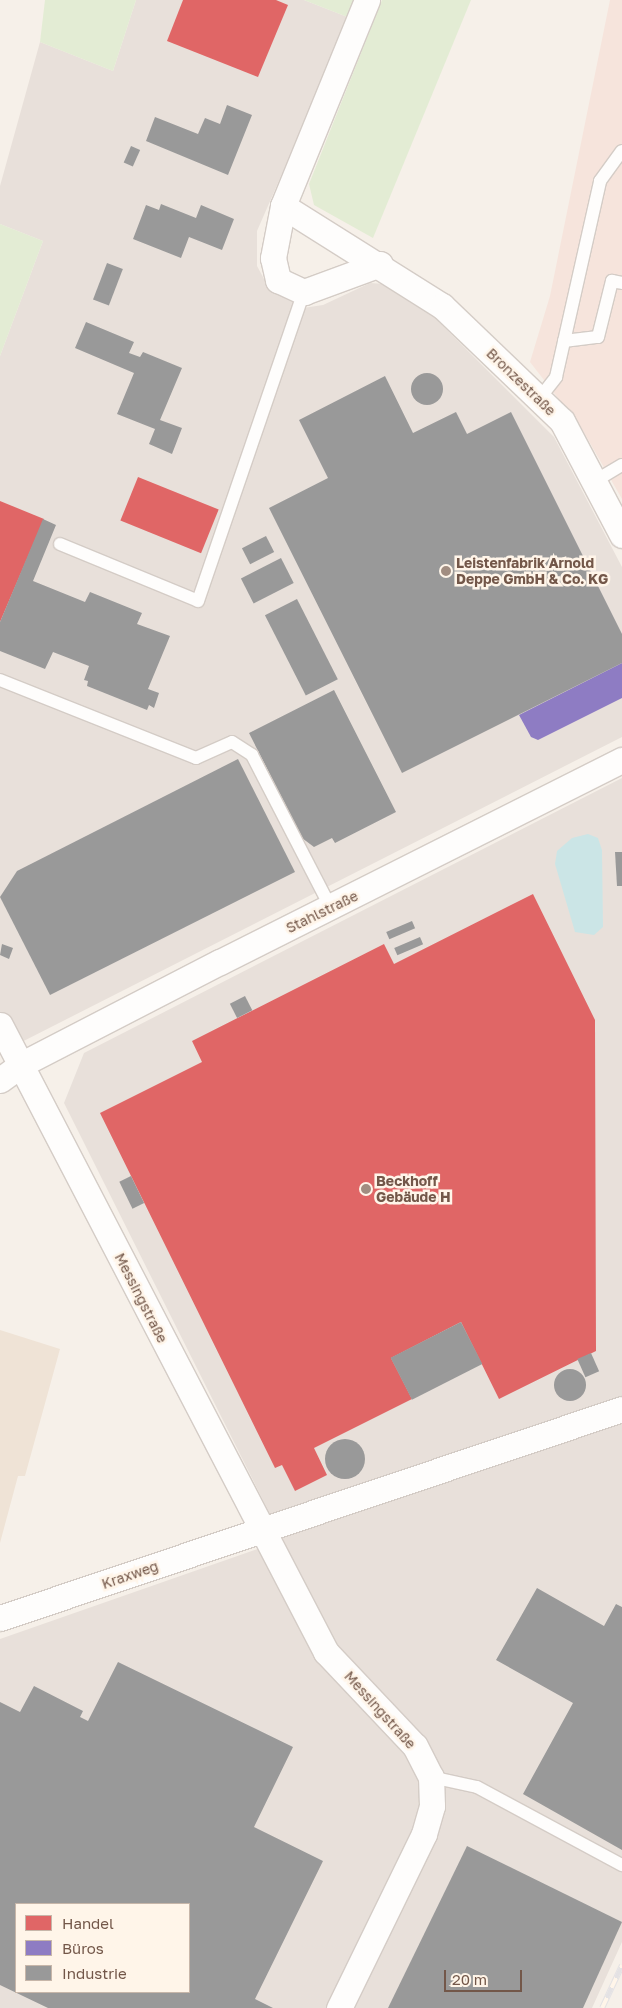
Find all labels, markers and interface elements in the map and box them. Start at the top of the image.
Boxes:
street label: Bronzestraße [483,345,559,419]
place label: Leistenfabrik Arnold Deppe GmbH & Co. KG [456,555,608,588]
marker: Leistenfabrik Arnold Deppe GmbH & Co. KG [440,565,452,577]
street label: Stahlstraße [283,887,361,937]
place label: Beckhoff Gebäude H [376,1173,451,1206]
marker: Beckhoff Gebäude H [360,1183,372,1195]
street label: Messingstraße [111,1250,171,1346]
street label: Kraxweg [100,1558,160,1592]
street label: Messingstraße [341,1668,419,1752]
legend [15,1903,190,1993]
text: Handel [62,1914,114,1932]
text: Büros [62,1939,104,1957]
scale bar [447,1960,524,1992]
text: Industrie [62,1964,127,1982]
text: 20 m [452,1970,487,1988]

